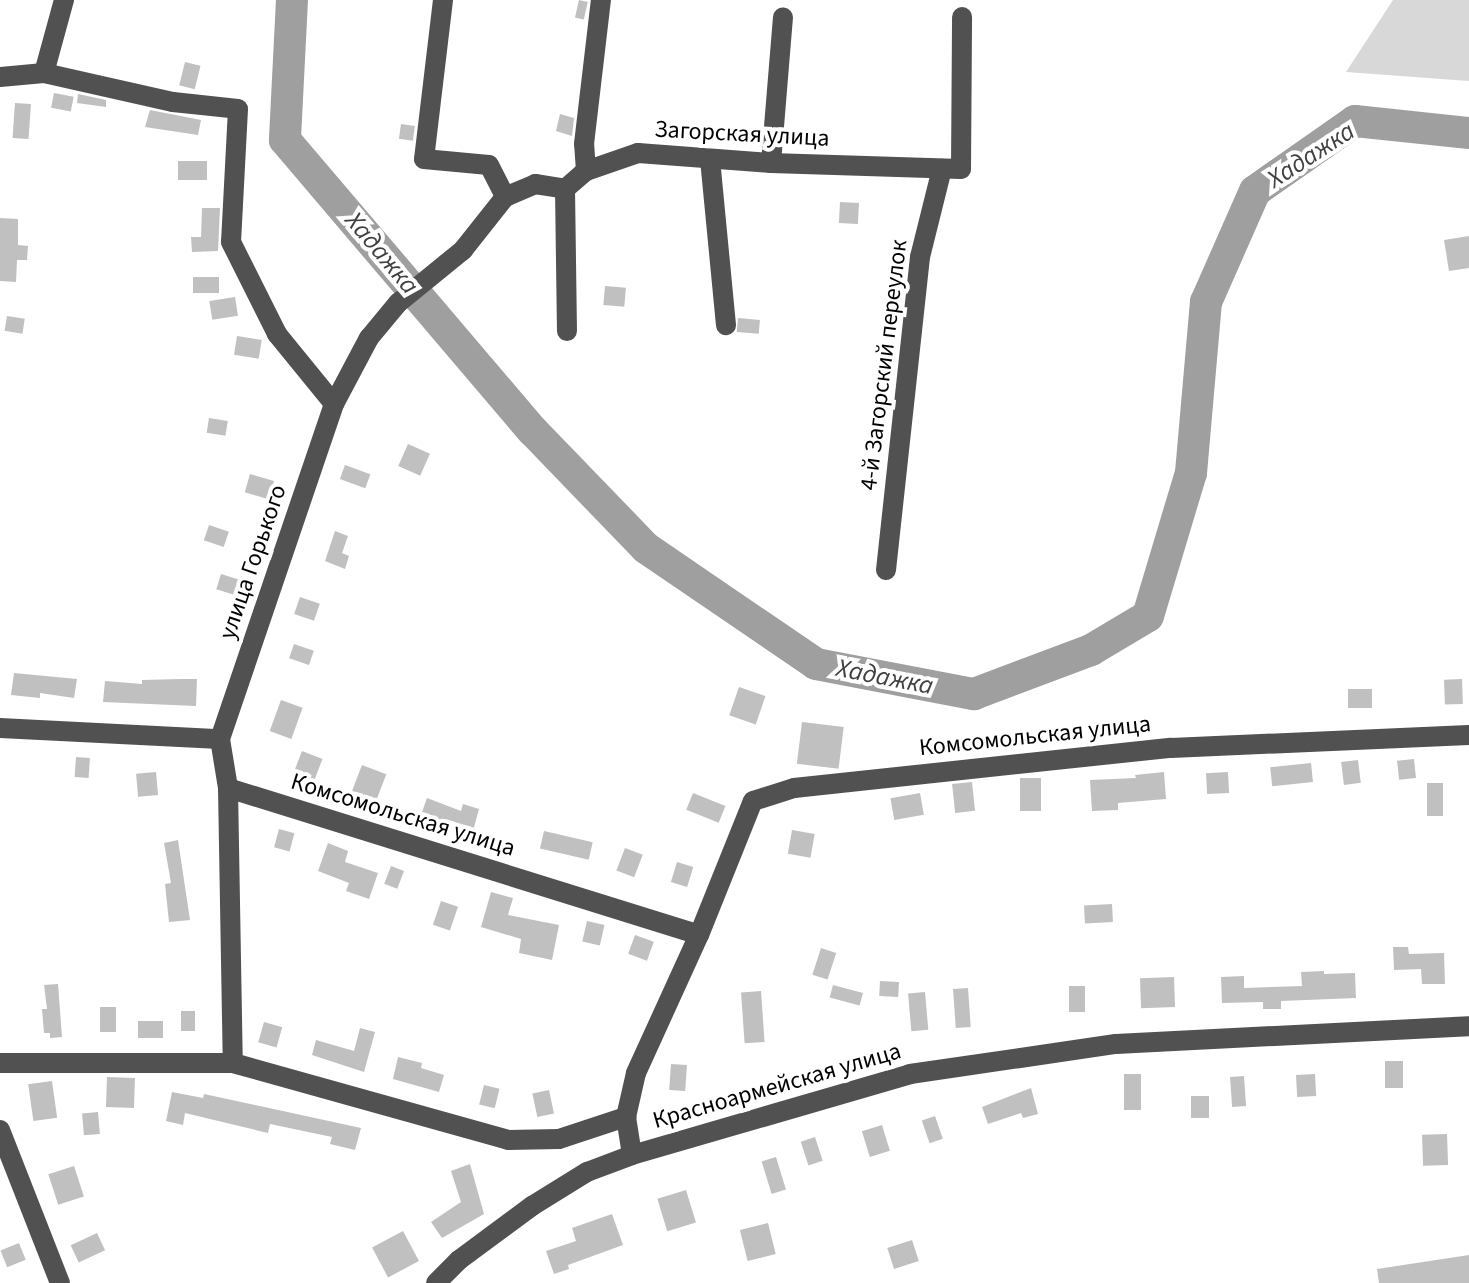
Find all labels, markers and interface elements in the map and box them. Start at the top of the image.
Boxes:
street label: Загорская улица [654,115,830,153]
water label: Хадажка [1261,115,1361,195]
water label: Хадажка [339,205,425,301]
street label: 4-й Загорский переулок [854,238,914,492]
street label: улица Горького [213,481,293,643]
water label: Хадажка [834,652,936,702]
street label: Комсомольская улица [918,710,1152,762]
street label: Комсомольская улица [287,767,519,863]
street label: Красноармейская улица [650,1037,904,1135]

